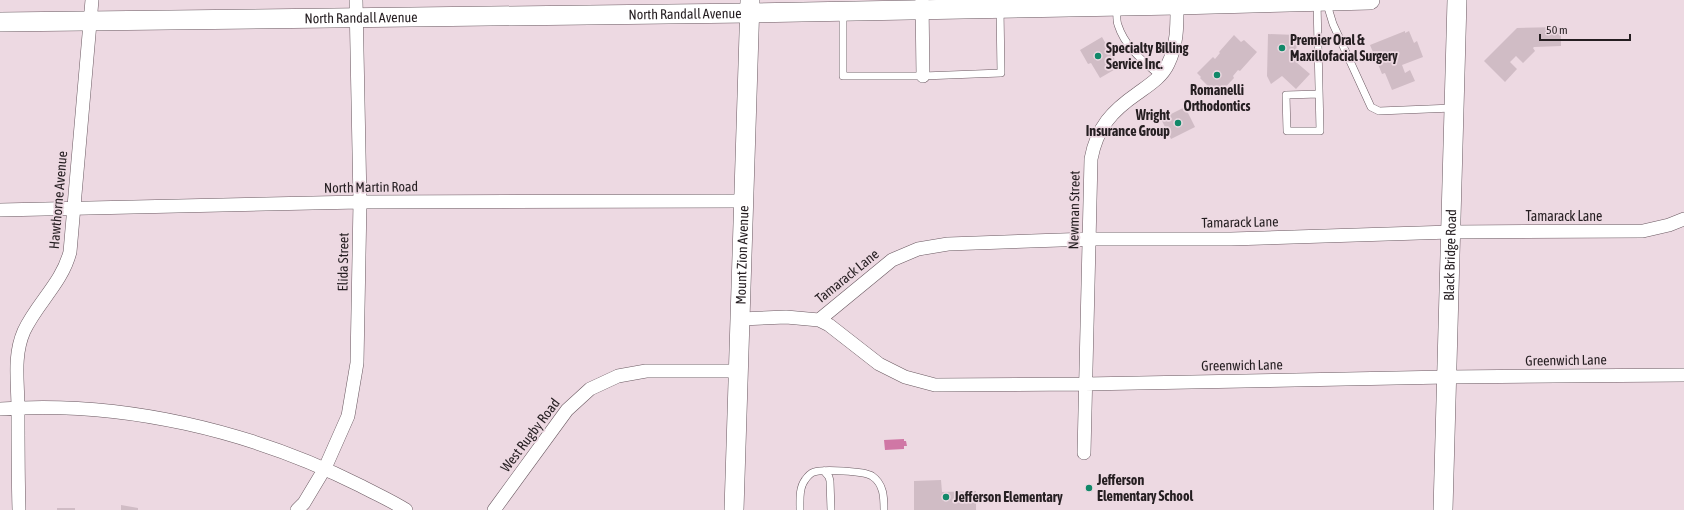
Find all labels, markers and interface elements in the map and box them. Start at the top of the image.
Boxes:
street label: North Randall Avenue [628,5,742,22]
street label: North Randall Avenue [304,9,418,26]
scale bar [1540,16,1630,42]
text: 50 m [1546,23,1568,37]
place label: Premier Oral & Maxillofacial Surgery [1290,32,1398,64]
place label: Specialty Billing Service Inc. [1106,40,1189,72]
marker: Premier Oral & Maxillofacial Surgery [1277,43,1287,53]
marker: Specialty Billing Service Inc. [1093,51,1103,61]
marker: Romanelli Orthodontics [1212,70,1222,80]
place label: Romanelli Orthodontics [1184,82,1251,114]
place label: Wright Insurance Group [1086,107,1170,139]
marker: Wright Insurance Group [1173,118,1183,128]
street label: Hawthorne Avenue [46,150,70,250]
street label: Newman Street [1065,170,1083,250]
street label: North Martin Road [324,178,418,196]
street label: Mount Zion Avenue [732,205,752,305]
street label: Tamarack Lane [1526,208,1602,224]
street label: Black Bridge Road [1441,209,1459,301]
street label: Tamarack Lane [1201,213,1279,231]
street label: Elida Street [334,233,352,291]
street label: Tamarack Lane [812,246,882,306]
street label: Greenwich Lane [1525,351,1607,369]
street label: Greenwich Lane [1201,356,1283,374]
street label: West Rugby Road [497,395,563,475]
place label: Jefferson Elementary School [1096,472,1193,504]
marker: Jefferson Elementary School [1084,483,1094,493]
place label: Jefferson Elementary [953,489,1063,505]
marker: Jefferson Elementary [941,492,951,502]

